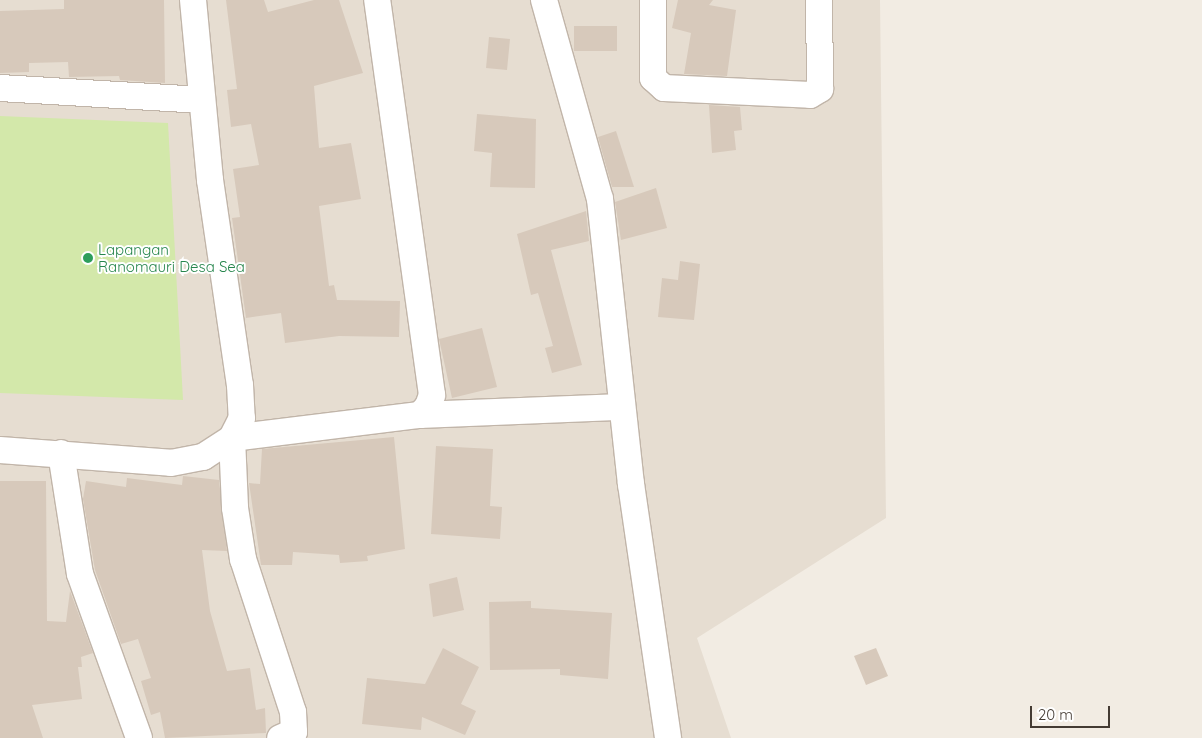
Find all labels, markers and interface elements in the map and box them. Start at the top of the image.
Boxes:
place label: Lapangan Ranomauri Desa Sea [98,240,245,275]
marker: Lapangan Ranomauri Desa Sea [82,252,94,264]
scale bar [1032,696,1112,728]
text: 20 m [1038,705,1073,724]

